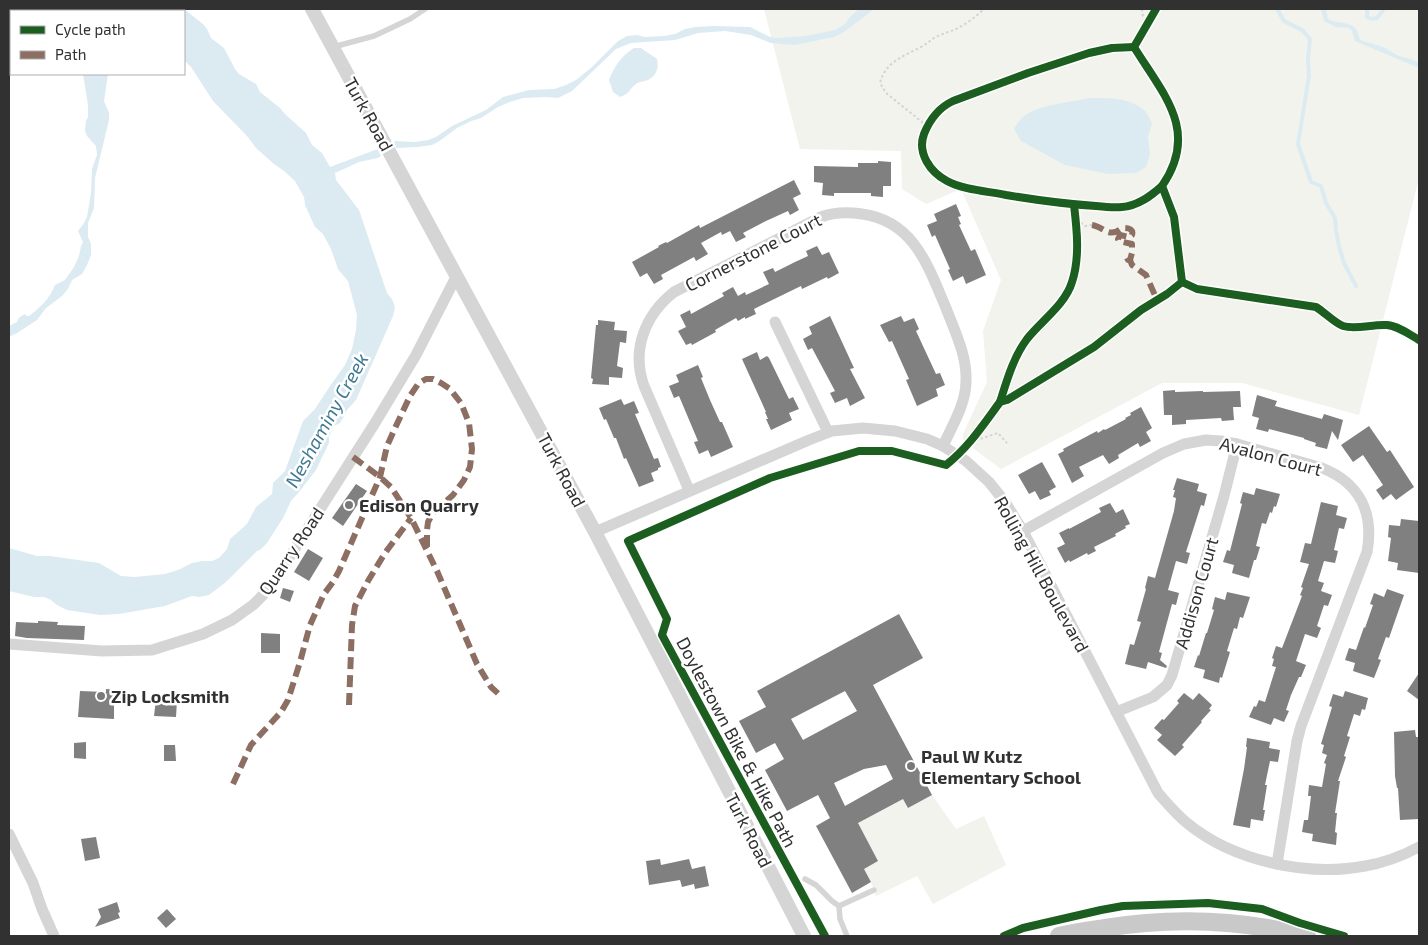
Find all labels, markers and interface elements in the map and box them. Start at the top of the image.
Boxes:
legend [10,10,185,75]
text: Cycle path [55,20,126,38]
text: Path [55,45,86,63]
street label: Turk Road [340,73,398,155]
street label: Cornerstone Court [681,208,825,296]
water label: Neshaminy Creek [280,349,373,492]
street label: Turk Road [533,429,591,511]
street label: Avalon Court [1217,432,1325,480]
street label: Rolling Hill Boulevard [990,492,1094,656]
place label: Edison Quarry [359,494,480,516]
marker: Edison Quarry [343,499,355,511]
street label: Quarry Road [254,503,328,599]
street label: Addison Court [1170,535,1222,651]
street label: Doylestown Bike & Hike Path [672,633,802,851]
place label: Zip Locksmith [111,685,229,707]
marker: Zip Locksmith [95,690,107,702]
place label: Paul W Kutz Elementary School [921,745,1081,788]
marker: Paul W Kutz Elementary School [905,760,917,772]
street label: Turk Road [721,789,777,871]

